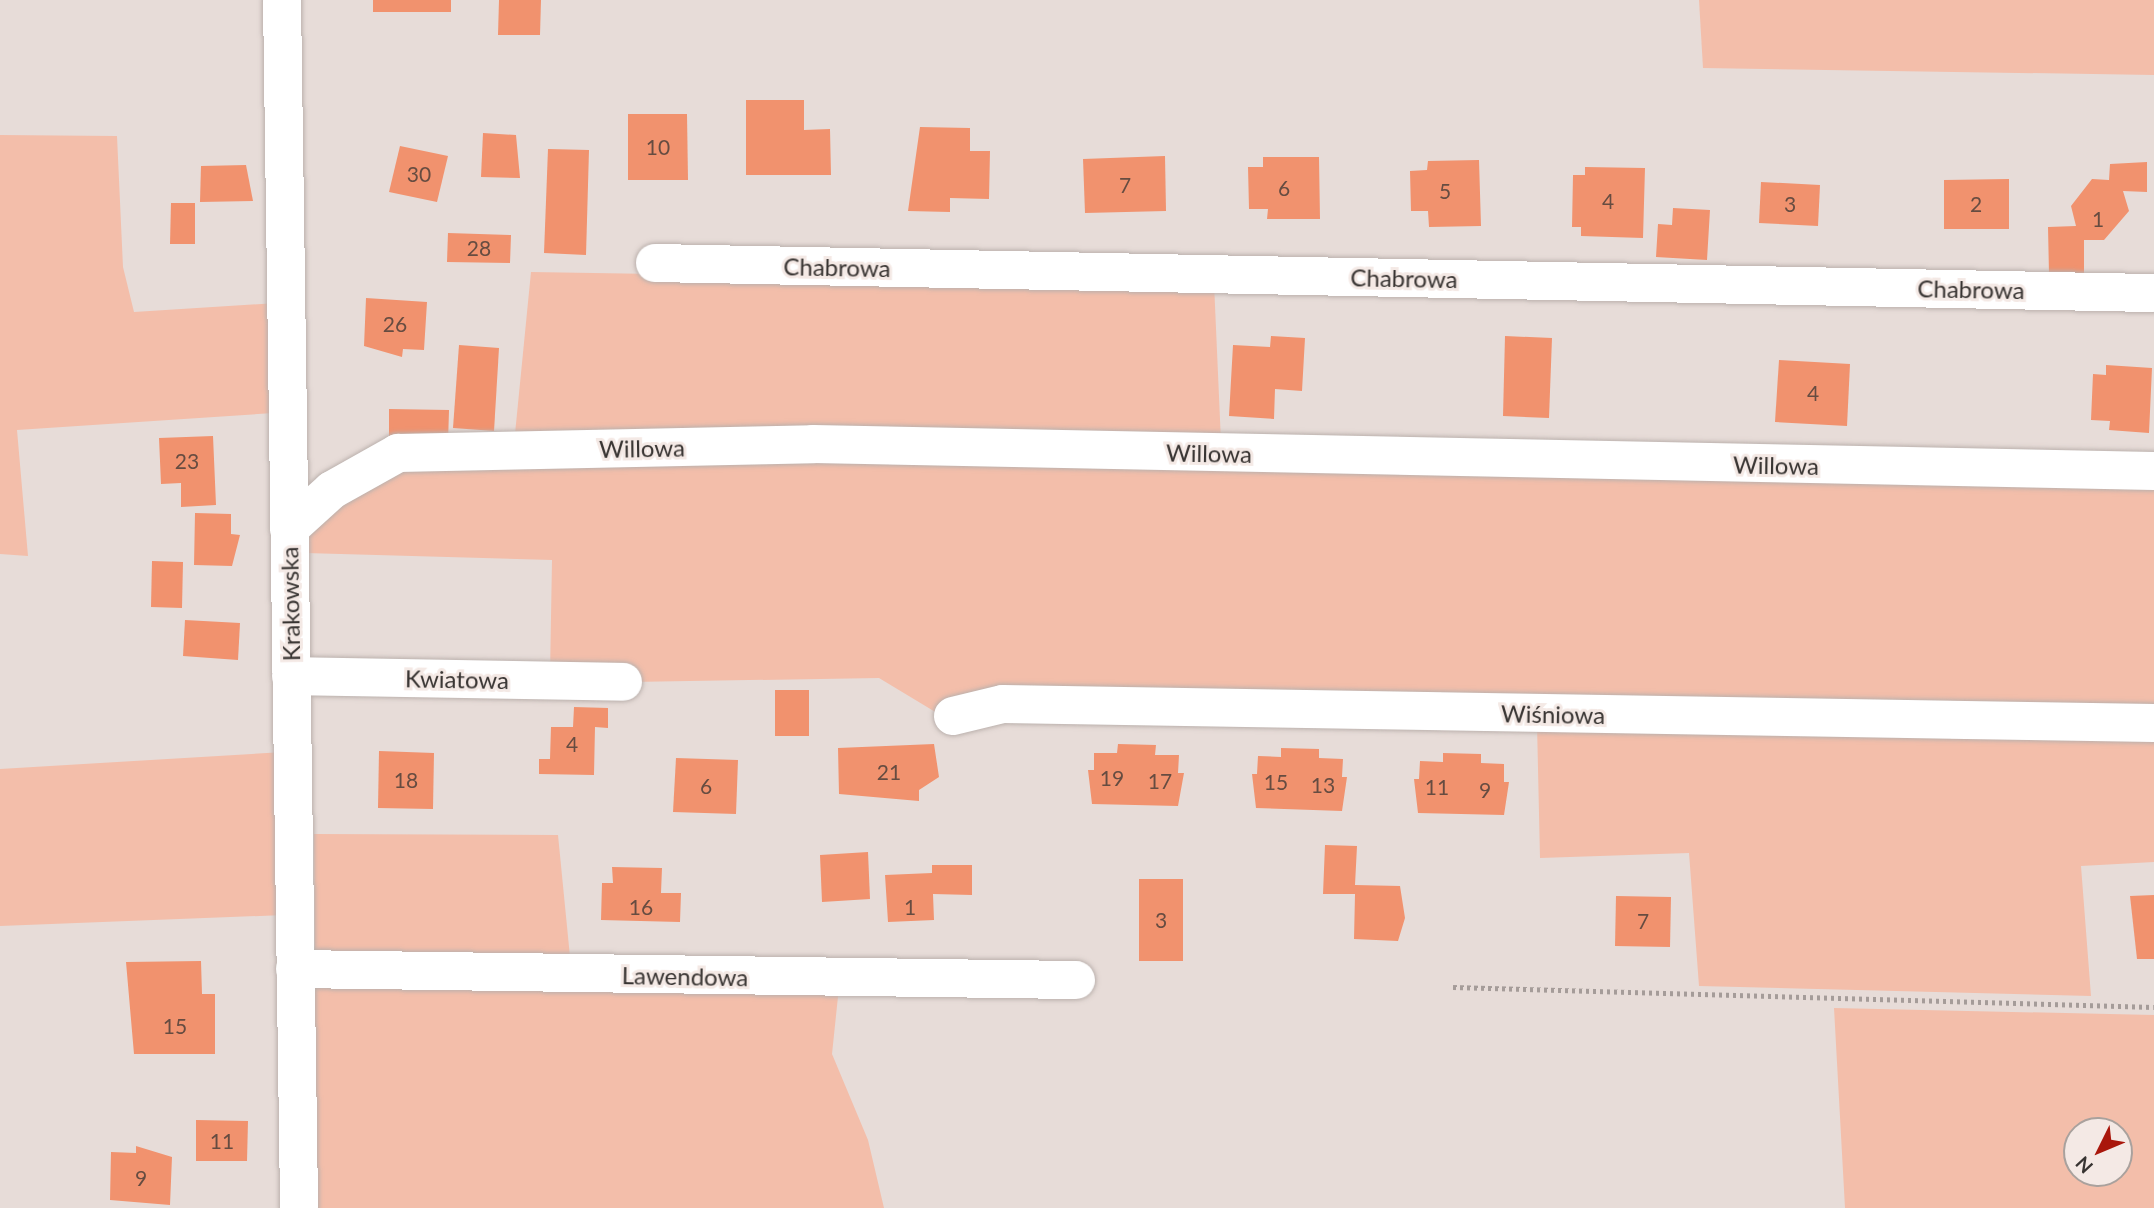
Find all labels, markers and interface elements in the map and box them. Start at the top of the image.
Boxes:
house number: 10 [646,134,670,160]
house number: 30 [407,161,431,187]
house number: 7 [1119,172,1131,198]
house number: 6 [1278,175,1290,201]
house number: 5 [1439,178,1451,204]
house number: 4 [1602,188,1614,214]
house number: 3 [1784,191,1796,217]
house number: 2 [1970,191,1982,217]
house number: 1 [2092,206,2104,232]
house number: 28 [467,235,491,261]
street label: Chabrowa [783,252,891,282]
street label: Chabrowa [1350,263,1458,293]
street label: Chabrowa [1917,274,2025,304]
house number: 26 [383,311,407,337]
house number: 4 [1807,380,1819,406]
street label: Willowa [599,433,685,463]
street label: Willowa [1166,438,1252,468]
house number: 23 [175,448,199,474]
street label: Willowa [1733,450,1819,480]
street label: Krakowska [275,546,305,662]
street label: Kwiatowa [405,664,509,694]
street label: Wiśniowa [1501,699,1605,729]
house number: 4 [566,731,578,757]
house number: 21 [877,759,901,785]
house number: 19 [1100,765,1124,791]
house number: 18 [394,767,418,793]
house number: 17 [1148,768,1172,794]
house number: 15 [1264,769,1288,795]
house number: 13 [1311,772,1335,798]
house number: 6 [700,773,712,799]
house number: 11 [1425,774,1449,800]
house number: 9 [1479,777,1491,803]
house number: 16 [629,894,653,920]
house number: 1 [904,894,916,920]
house number: 3 [1155,907,1167,933]
house number: 7 [1637,908,1649,934]
street label: Lawendowa [622,960,748,992]
house number: 15 [163,1013,187,1039]
north arrow [2063,1117,2133,1187]
house number: 11 [210,1128,234,1154]
text: N [2070,1152,2097,1179]
house number: 9 [135,1165,147,1191]

